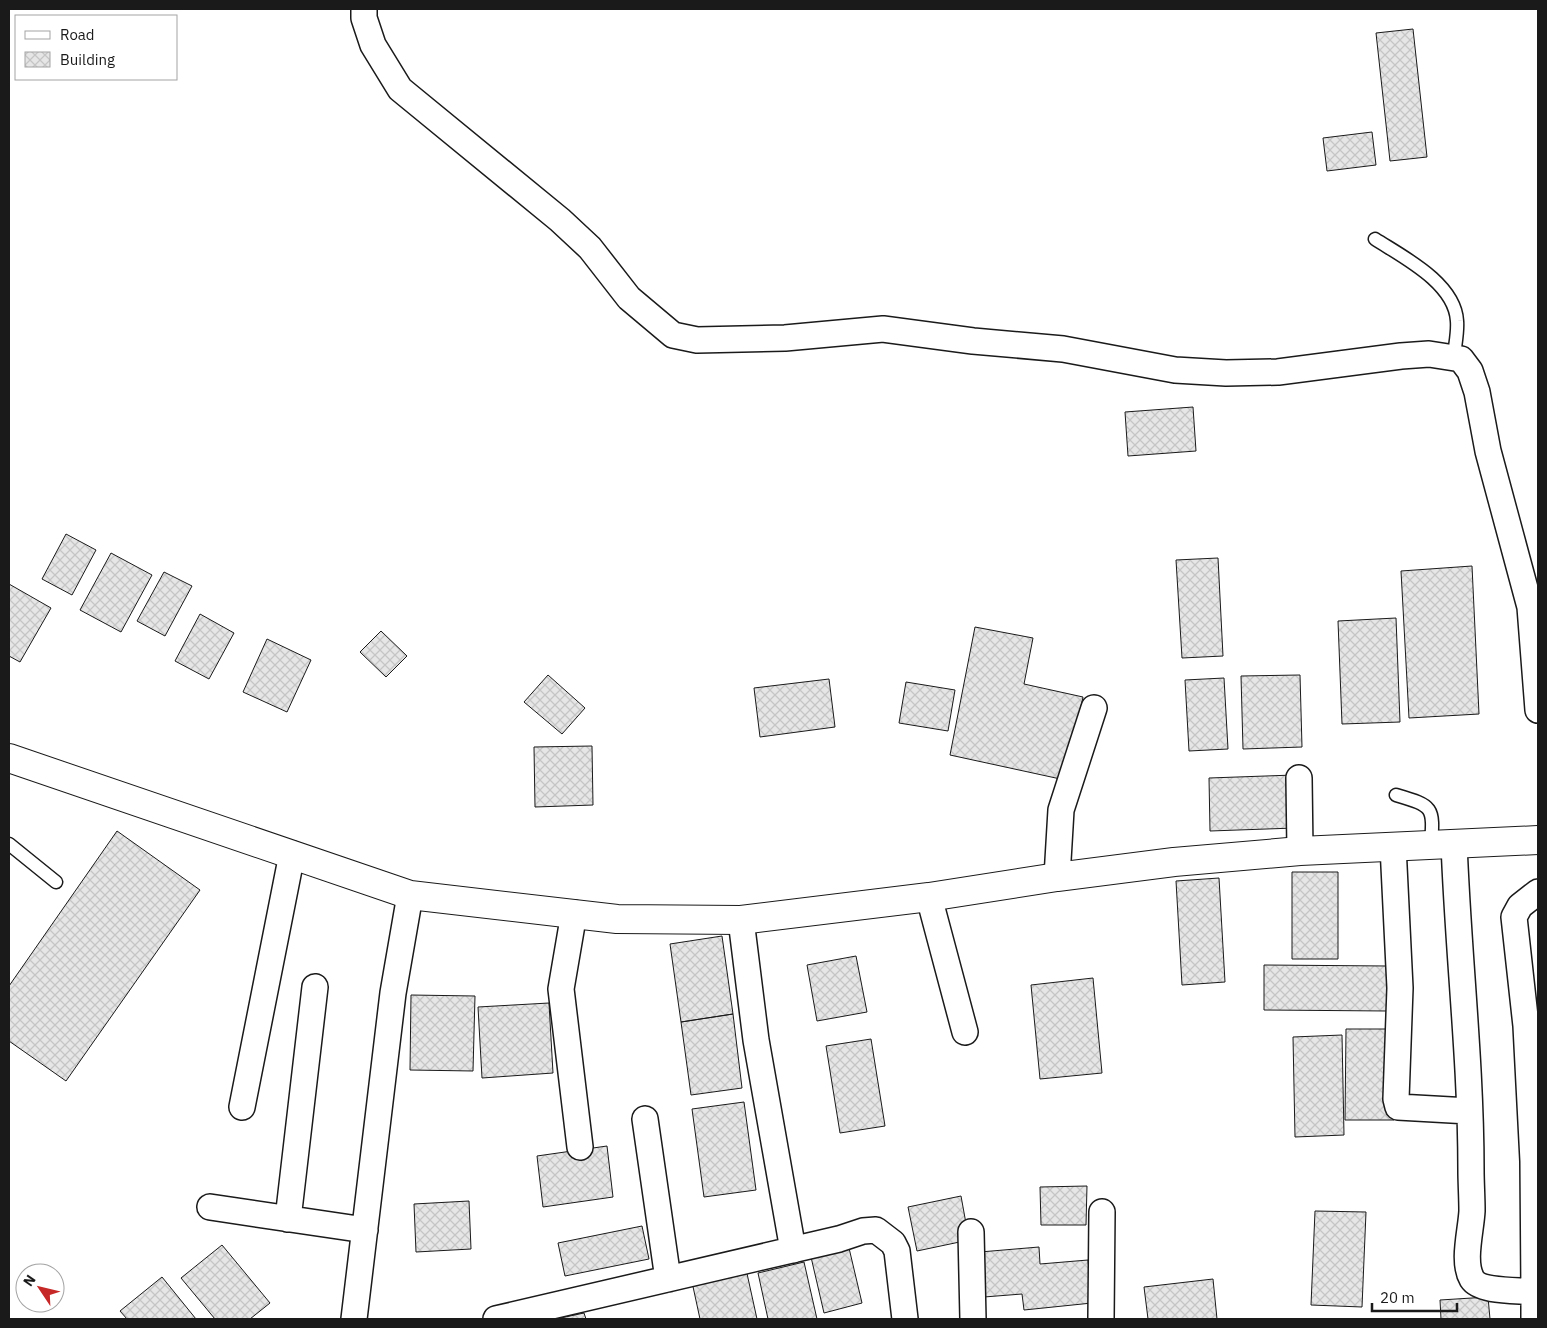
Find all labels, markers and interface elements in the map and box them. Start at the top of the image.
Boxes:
legend [15,15,178,80]
text: Road [60,25,95,44]
text: Building [60,50,115,69]
north arrow [15,1263,65,1313]
text: N [19,1271,40,1290]
scale bar [1372,1280,1457,1312]
text: 20 m [1380,1288,1415,1307]

